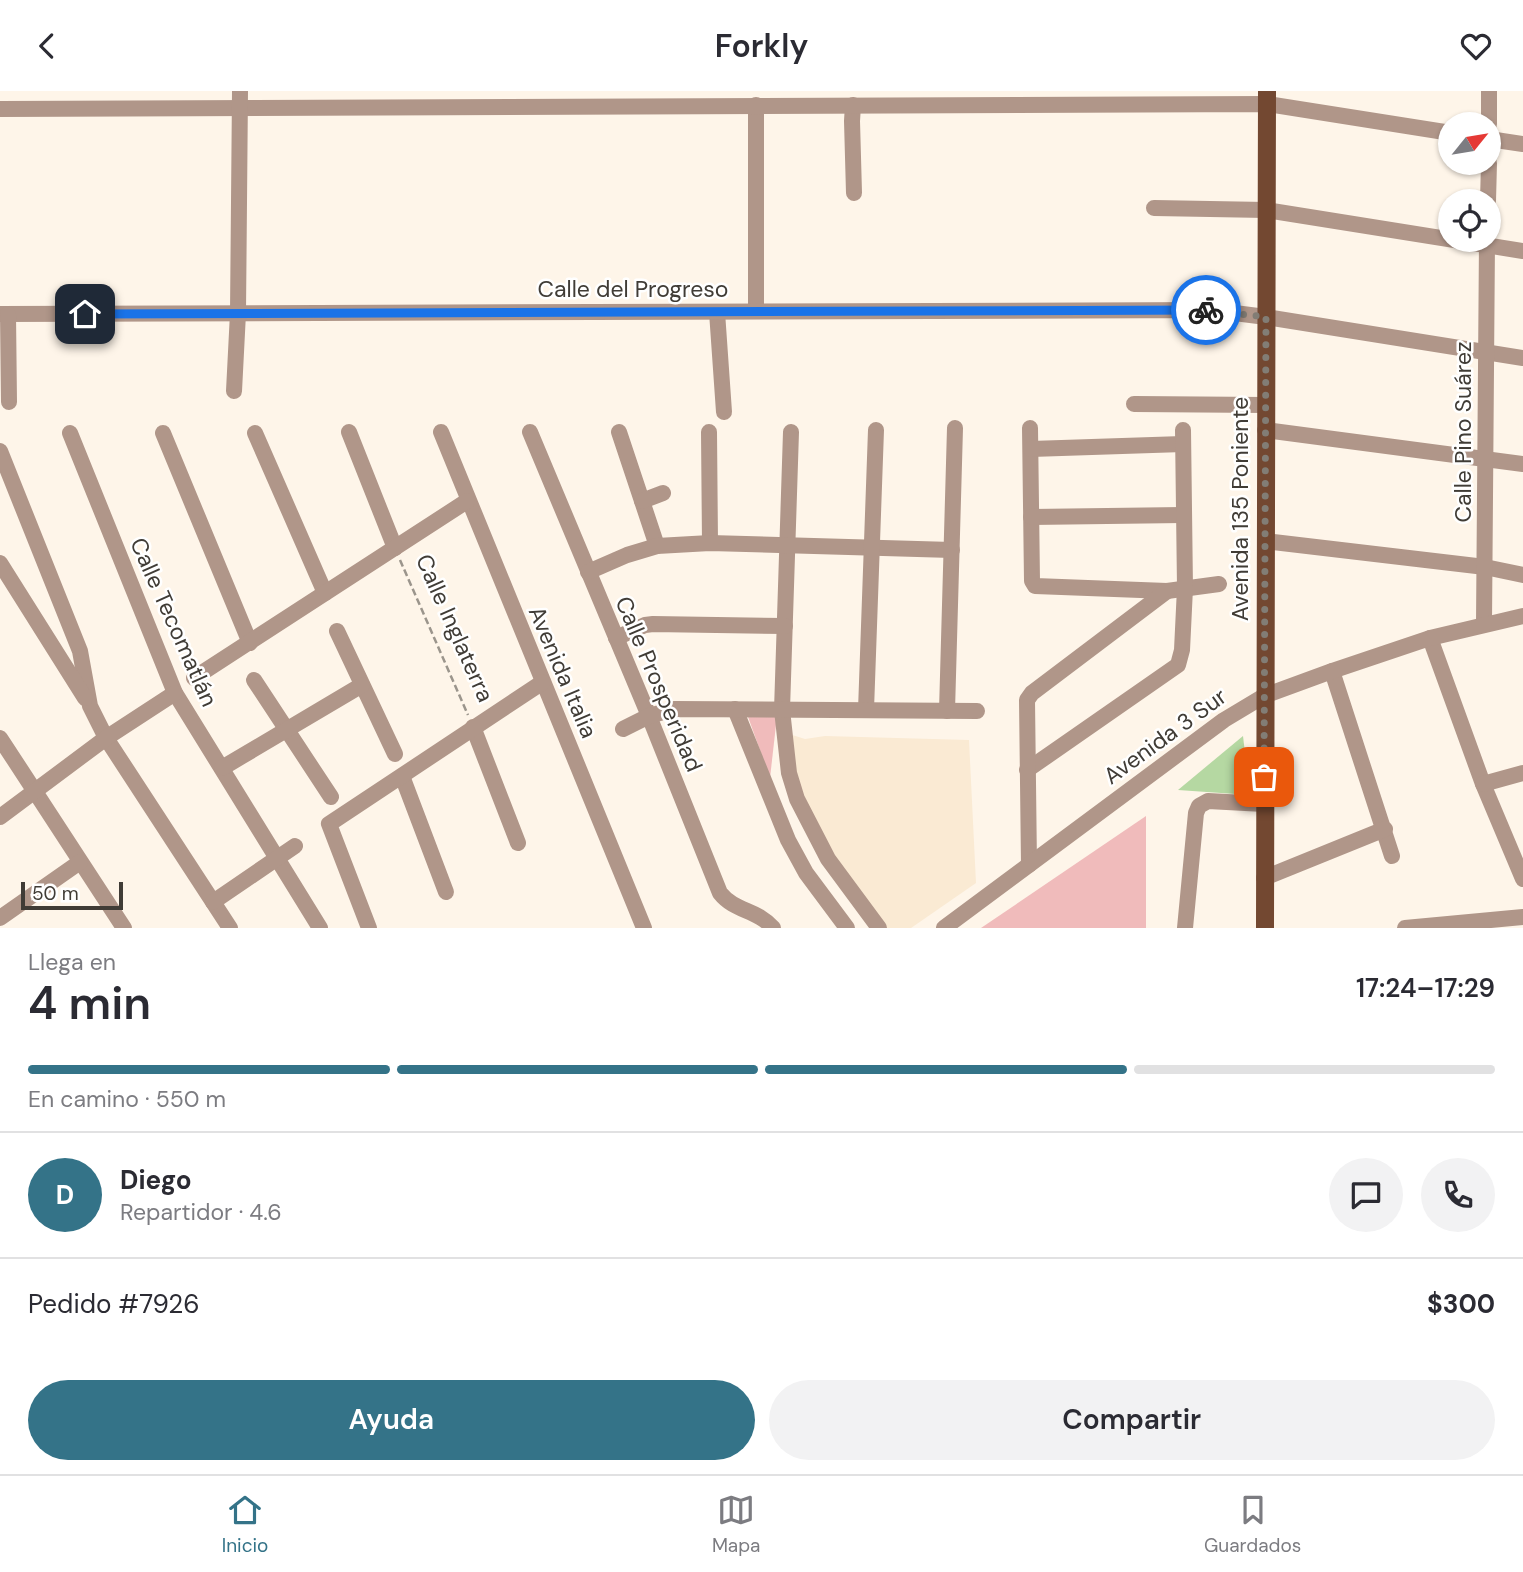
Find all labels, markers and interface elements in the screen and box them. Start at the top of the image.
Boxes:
text: Forkly [715,25,808,67]
icon: back [28,27,66,65]
icon: heart [1457,27,1495,65]
north arrow [1438,112,1502,175]
map controls [1438,112,1501,252]
button: locate [1438,189,1501,252]
street label: Calle del Progreso [538,274,728,304]
courier [1171,275,1241,345]
pin [55,284,115,344]
icon: bike [1187,291,1225,329]
icon: home [66,295,104,333]
street label: Calle Pino Suárez [1448,342,1478,522]
street label: Avenida 135 Poniente [1225,397,1255,621]
street label: Calle Tecomatlán [123,533,225,711]
street label: Calle Inglaterra [409,550,501,706]
street label: Calle Prosperidad [608,592,710,776]
street label: Avenida Italia [522,601,604,743]
street label: Avenida 3 Sur [1097,681,1233,791]
pin [1234,747,1294,807]
icon: bag [1245,758,1283,796]
scale bar [21,879,122,911]
text: 50 m [32,881,79,906]
text: Llega en [28,947,116,977]
text: 17:24–17:29 [1356,971,1495,1005]
text: 4 min [28,973,151,1033]
text: En camino · 550 m [28,1084,226,1114]
button: chat [1329,1158,1403,1232]
button: phone [1421,1158,1495,1232]
text: Diego [120,1163,192,1197]
text: D [56,1178,74,1212]
text: Repartidor · 4.6 [120,1197,282,1227]
text: Pedido #7926 [28,1287,200,1321]
text: $300 [1427,1287,1495,1321]
button: Ayuda [28,1380,755,1460]
button: Compartir [769,1380,1495,1460]
tab: Inicio [222,1491,268,1558]
tab: Mapa [712,1491,760,1558]
tab: Guardados [1204,1491,1301,1558]

